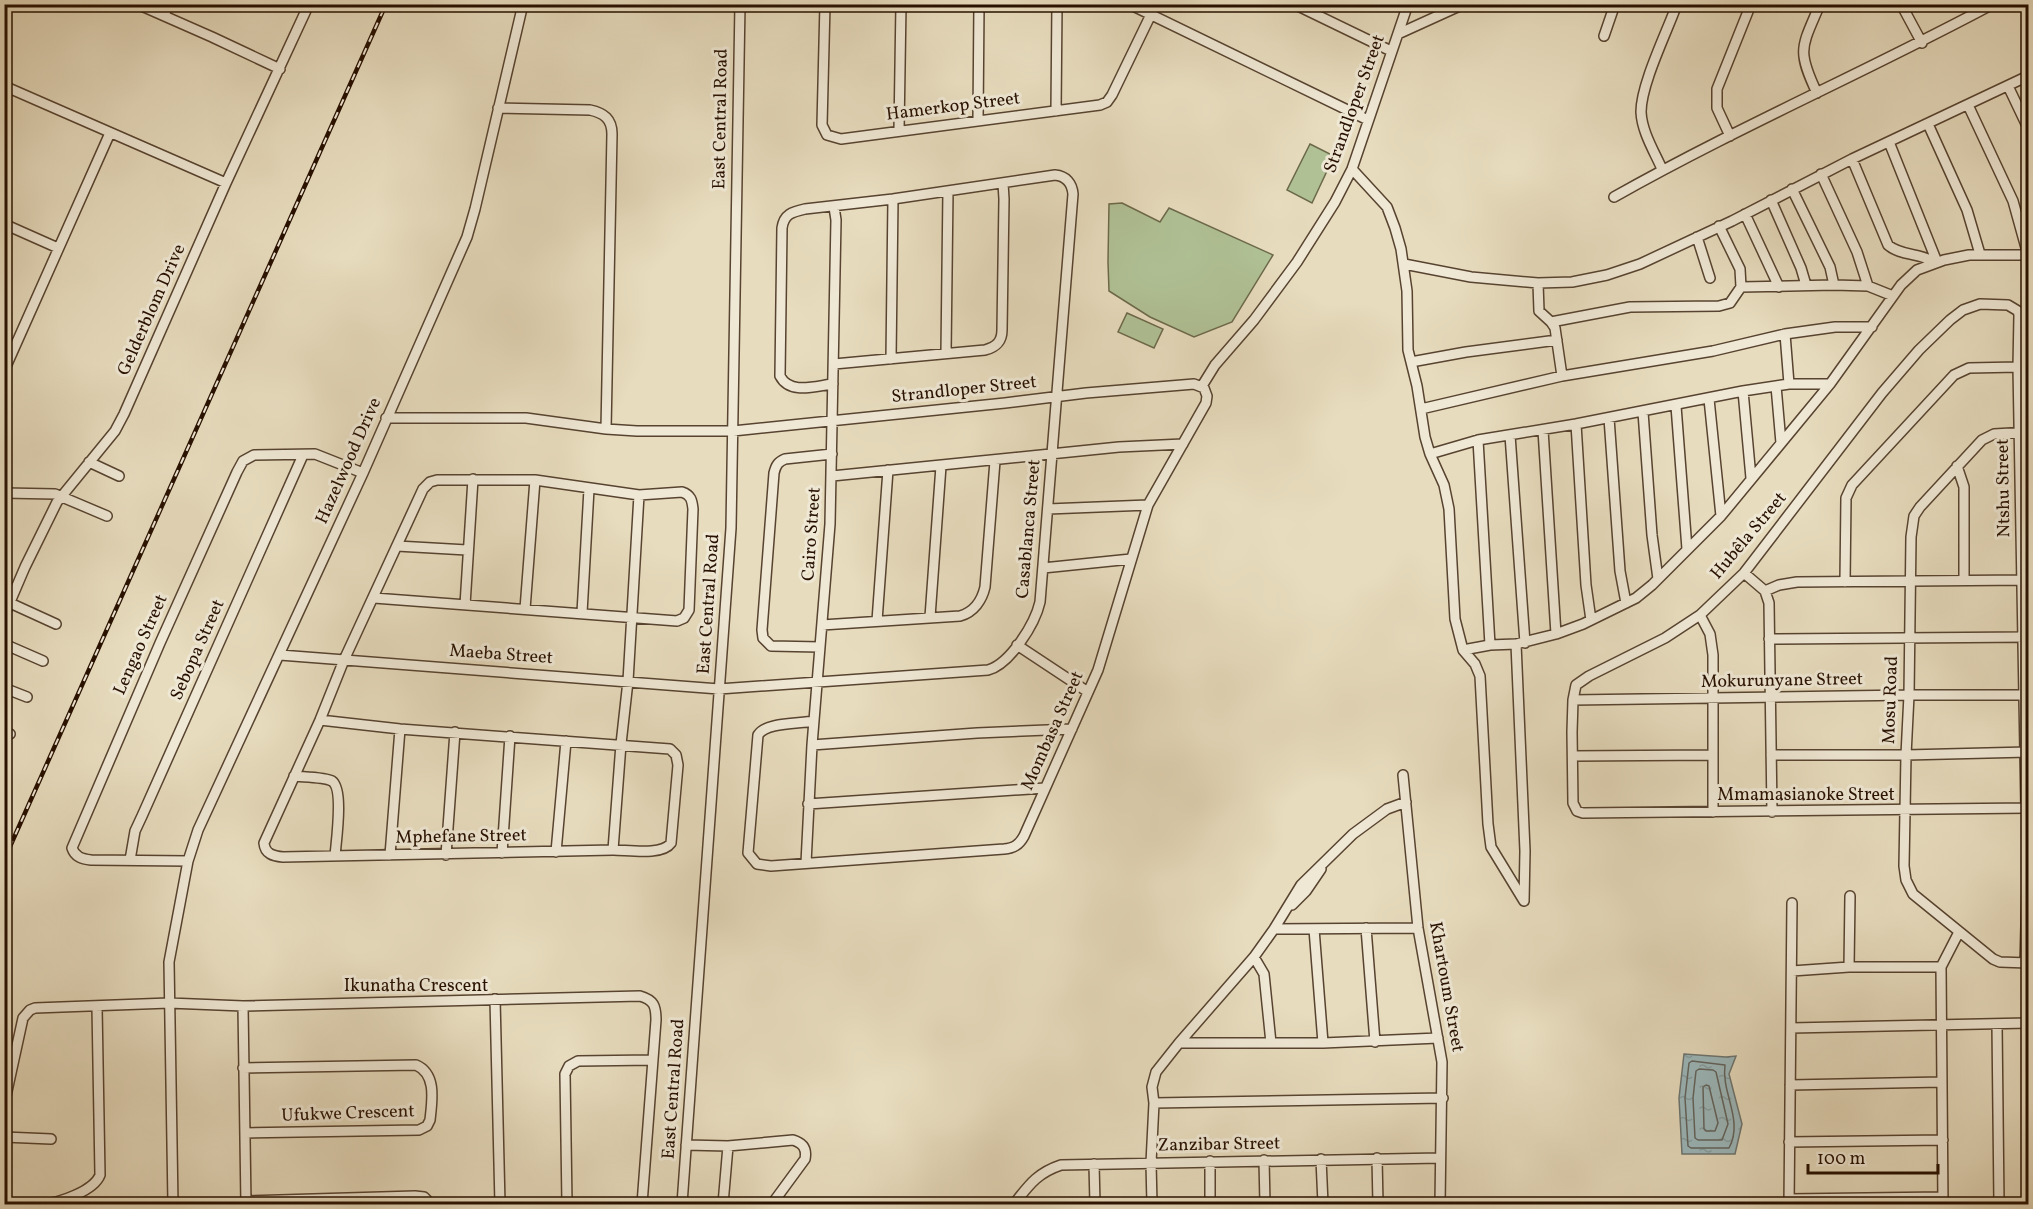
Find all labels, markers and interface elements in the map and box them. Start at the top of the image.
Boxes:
street label: Strandloper Street [1318,31,1392,177]
street label: East Central Road [707,48,735,190]
street label: Hamerkop Street [885,86,1021,128]
street label: Gelderblom Drive [112,240,192,380]
street label: Strandloper Street [890,370,1038,410]
street label: Hazelwood Drive [310,394,388,528]
street label: Ntshu Street [1991,438,2017,538]
street label: Casablanca Street [1010,458,1048,600]
street label: Cairo Street [796,486,828,582]
street label: Hubêla Street [1705,487,1793,585]
street label: East Central Road [692,533,726,675]
street label: Lengao Street [108,591,174,699]
street label: Sebopa Street [165,596,231,704]
street label: Maeba Street [448,639,554,671]
street label: Mosu Road [1877,656,1905,744]
street label: Mombasa Street [1016,667,1090,795]
street label: Mokurunyane Street [1701,667,1863,695]
street label: Mmamasianoke Street [1717,783,1895,808]
street label: Mphefane Street [395,823,527,851]
street label: Khartoum Street [1422,920,1470,1054]
street label: Ikunatha Crescent [344,974,488,999]
street label: East Central Road [657,1018,691,1160]
street label: Ufukwe Crescent [281,1099,415,1129]
street label: Zanzibar Street [1157,1131,1281,1159]
scale bar [1808,1137,1938,1175]
text: 100 m [1817,1147,1866,1172]

